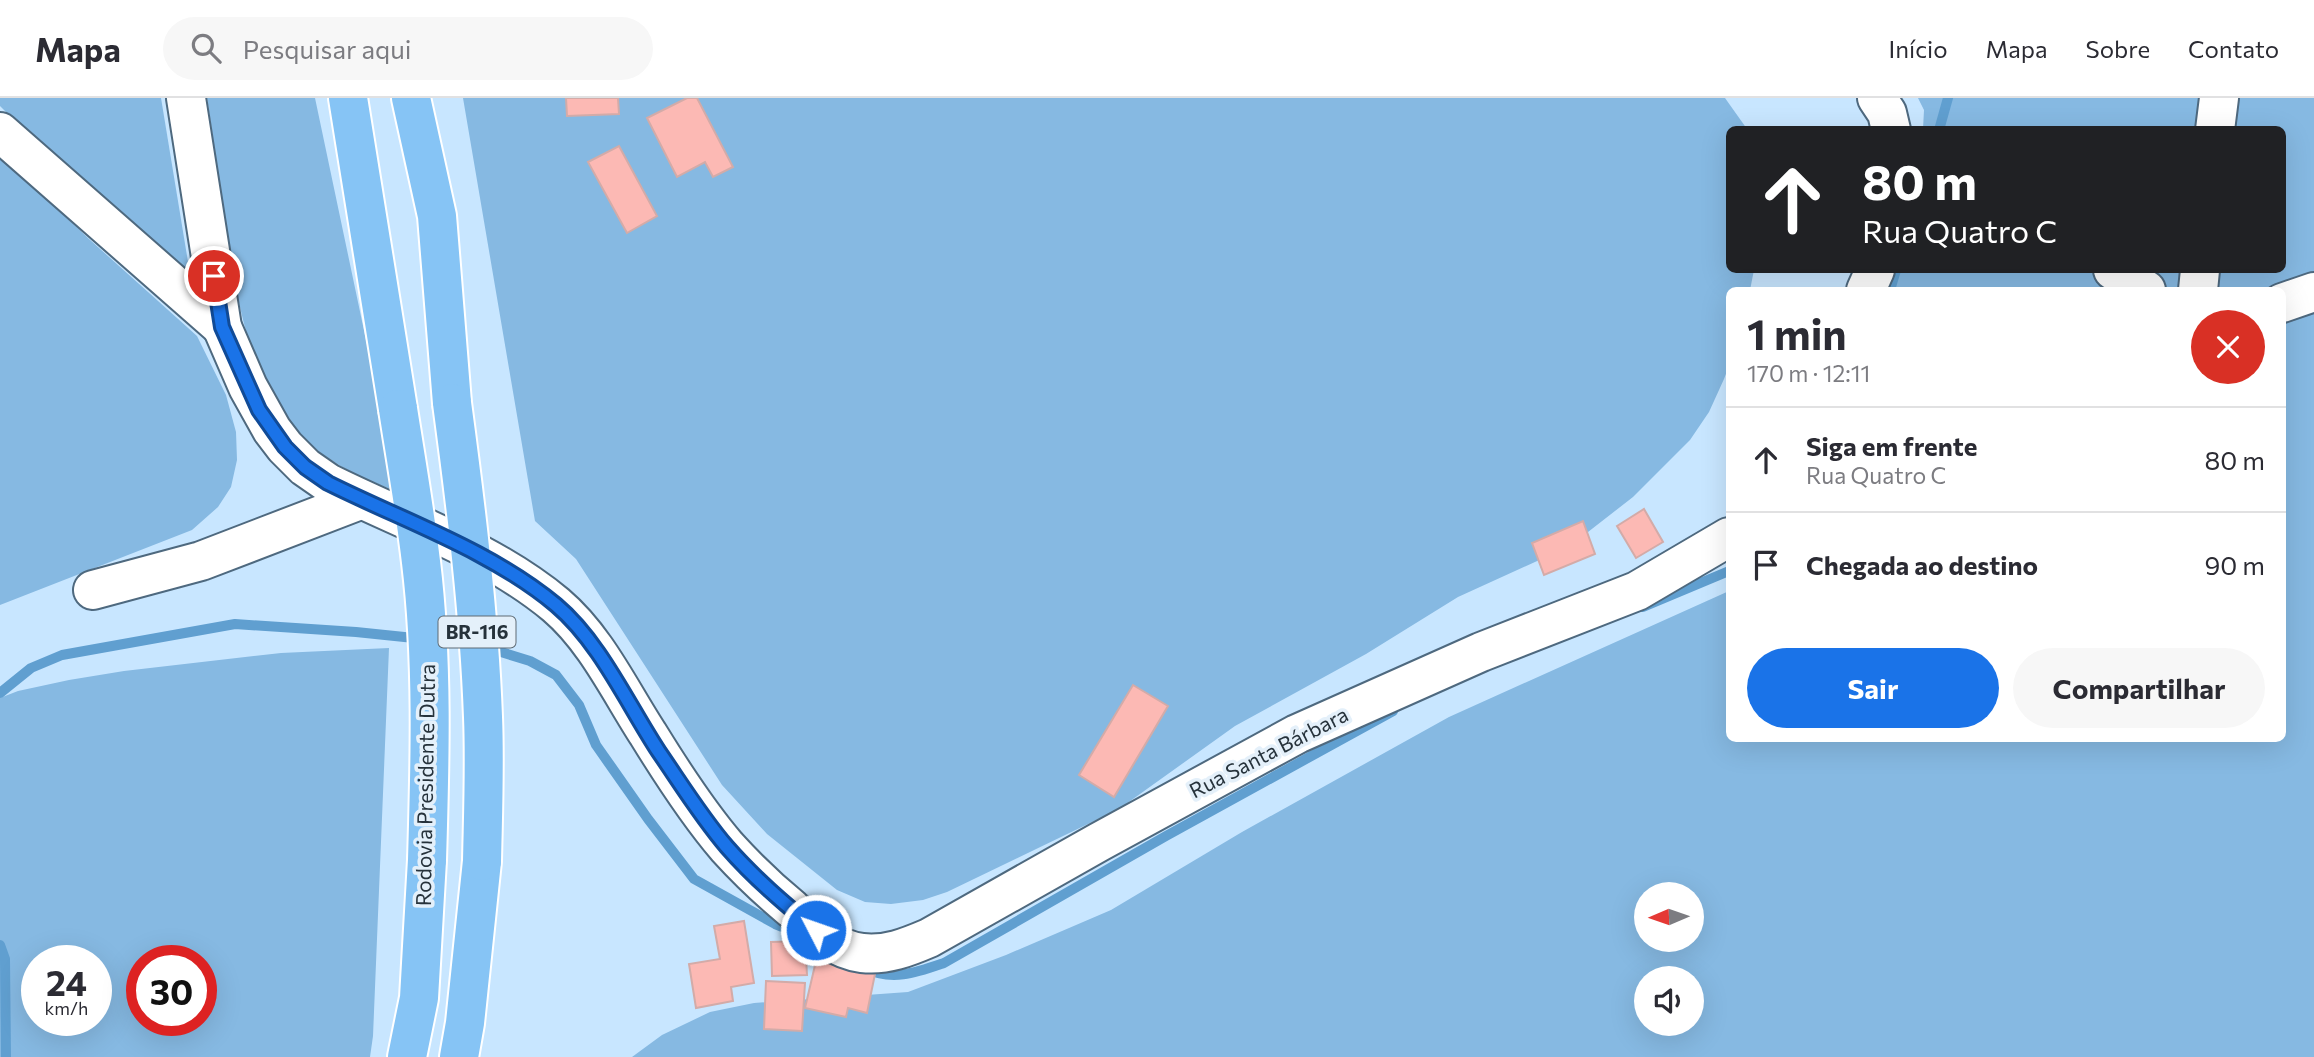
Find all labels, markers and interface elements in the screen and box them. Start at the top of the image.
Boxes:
search box [163,17,653,80]
text: Mapa [35,28,121,69]
icon: search [187,29,225,67]
text: Pesquisar aqui [243,33,411,64]
text: Início [1889,34,1948,63]
text: Mapa [1986,34,2048,63]
text: Sobre [2086,34,2150,63]
text: Contato [2188,34,2279,63]
text: 80 m [1862,150,1977,210]
icon: ahead [1747,154,1838,245]
text: Rua Quatro C [1862,210,2057,250]
pin [184,246,244,306]
icon: arrive [195,257,233,295]
text: 1 min [1747,307,1847,359]
button: close [2191,310,2265,384]
text: 170 m · 12:11 [1747,359,1870,387]
text: Siga em frente [1806,430,1977,461]
icon: ahead [1747,441,1785,479]
text: 80 m [2205,444,2265,475]
text: Rua Quatro C [1806,461,1946,489]
icon: arrive [1747,546,1785,584]
text: Chegada ao destino [1806,549,2038,580]
text: 90 m [2205,549,2265,580]
road number: BR-116 [438,617,516,648]
button: Sair [1747,648,1999,728]
button: Compartilhar [2013,648,2265,728]
street label: Rodovia Presidente Dutra [410,664,439,906]
street label: Rua Santa Bárbara [1185,701,1352,803]
north arrow [1634,882,1704,952]
map controls [1634,882,1704,1036]
position arrow [779,893,853,967]
speed limit sign: 30 [126,945,217,1036]
text: 24 [46,960,87,1003]
button: sound [1634,966,1704,1036]
text: km/h [45,997,88,1019]

